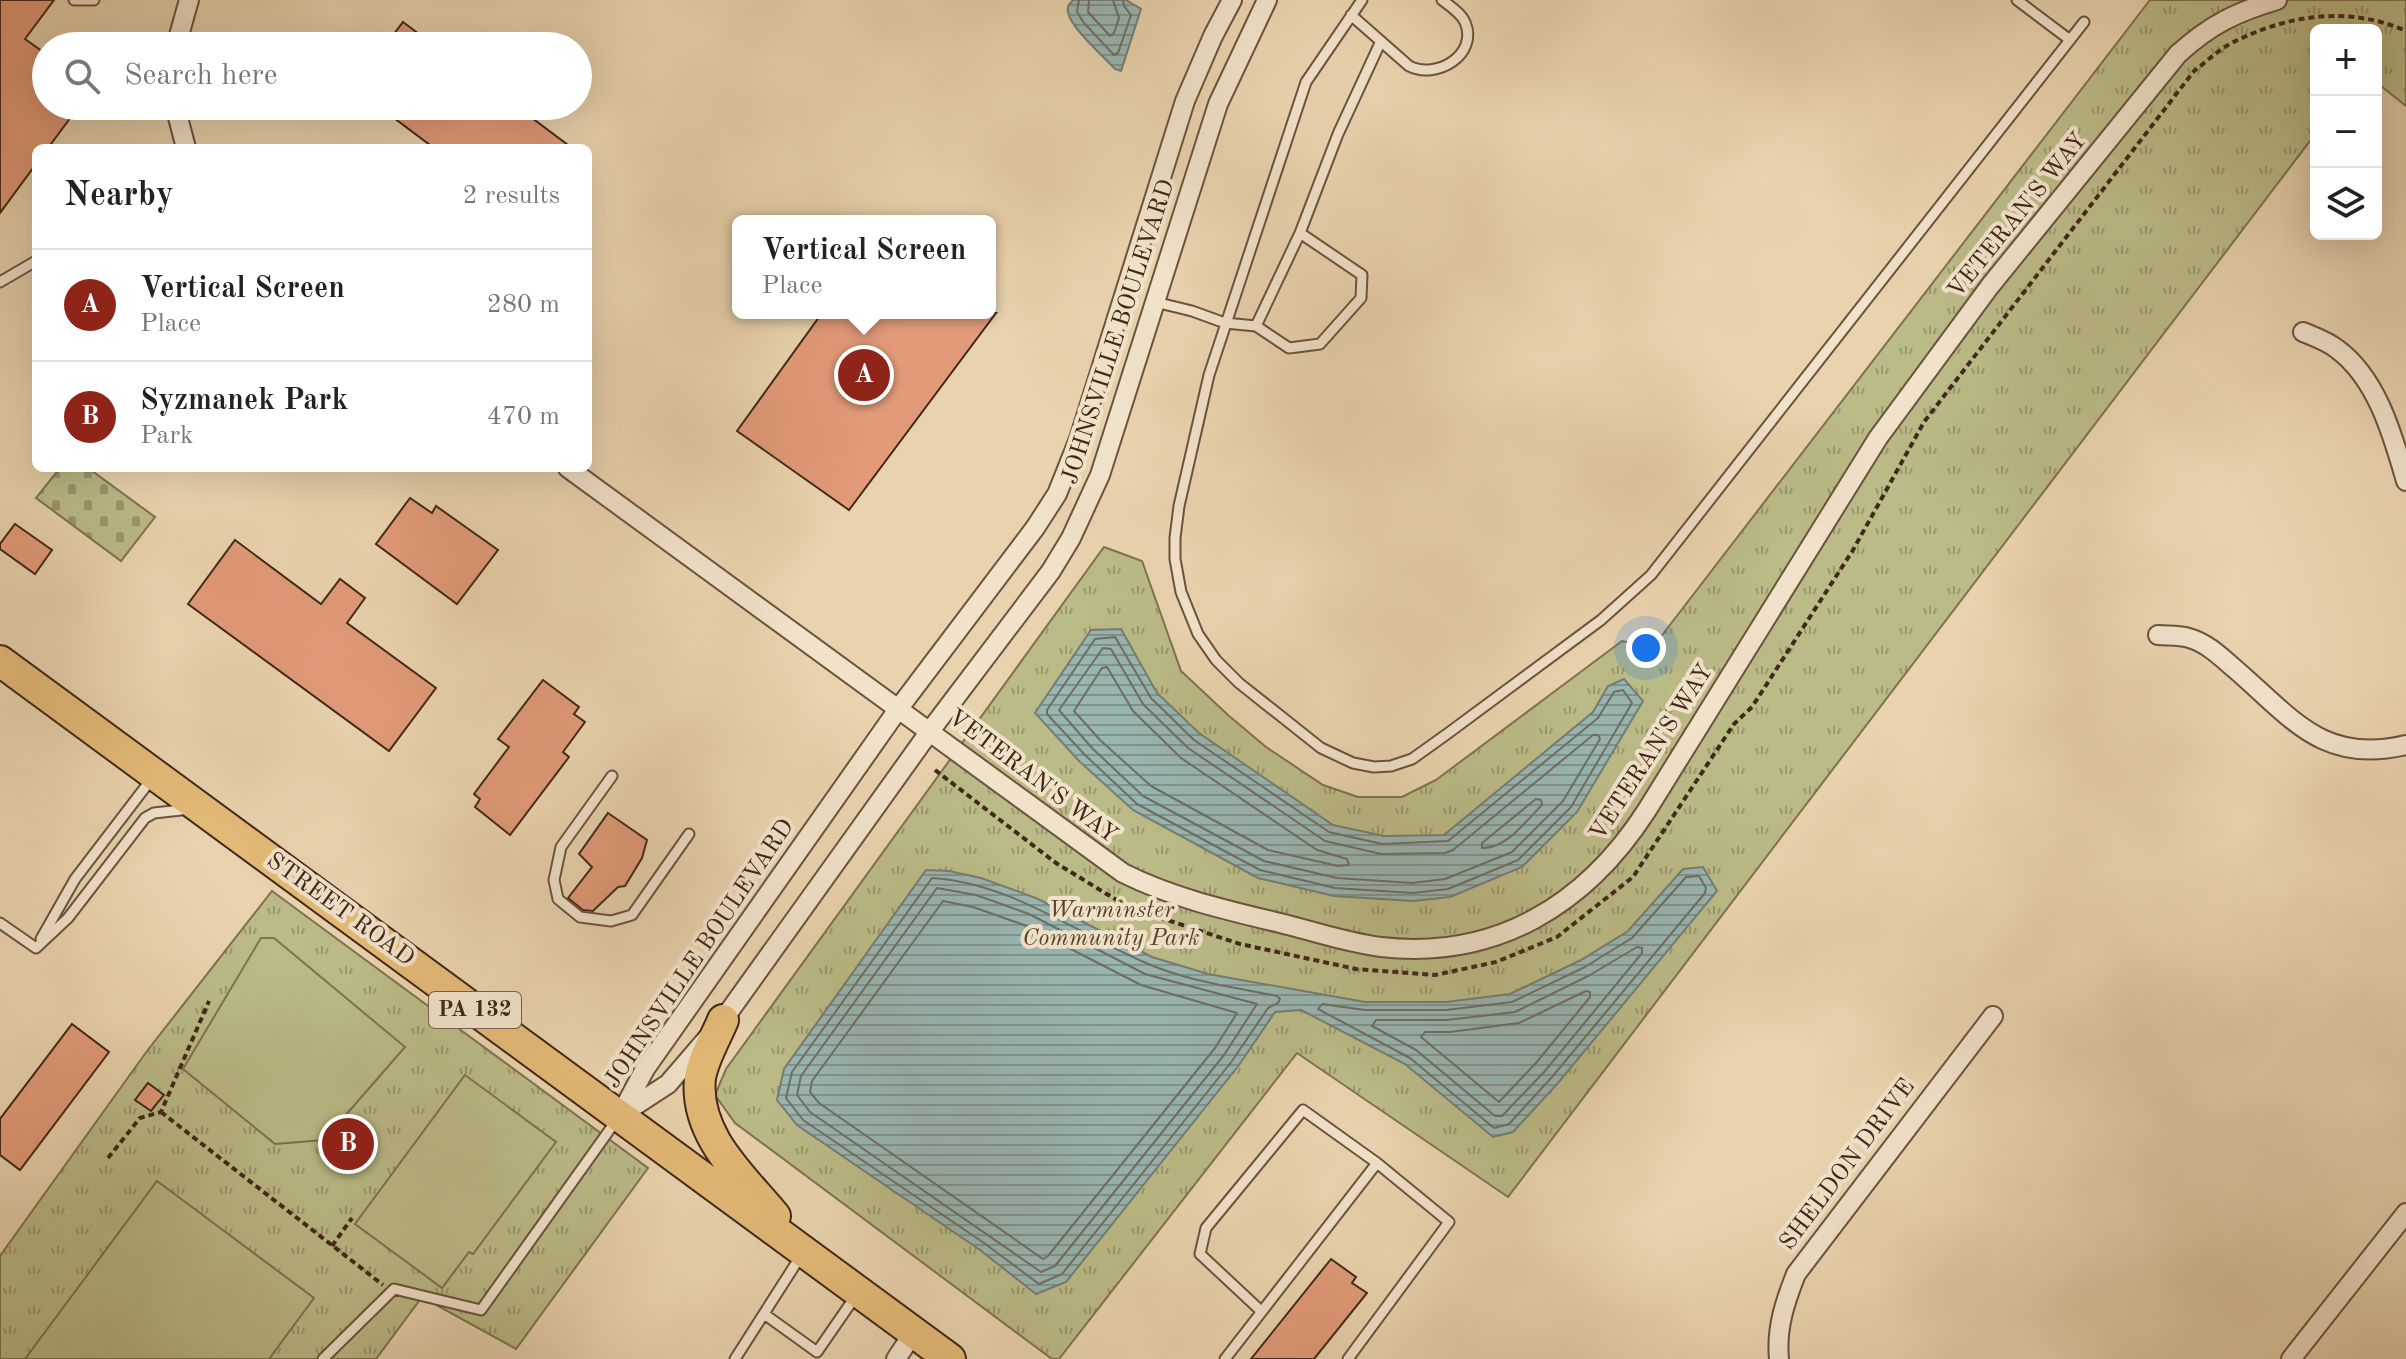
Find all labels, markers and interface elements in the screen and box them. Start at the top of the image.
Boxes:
map controls [2310,24,2382,240]
button: + [2310,24,2382,96]
search box [32,32,592,120]
icon: search [60,54,104,98]
text: Search here [124,61,278,91]
button: − [2310,96,2382,168]
street label: VETERAN'S WAY [1944,129,2092,303]
button: layers [2310,168,2382,240]
street label: JOHNSVILLE BOULEVARD [1058,177,1180,487]
text: Nearby [64,179,174,213]
text: 2 results [462,183,560,209]
popup [732,215,996,319]
text: Vertical Screen [762,236,966,266]
text: Place [762,273,822,299]
text: Vertical Screen [140,274,345,304]
text: A [80,292,100,318]
text: 280 m [487,292,560,318]
text: Place [140,311,201,337]
pin: A [838,345,890,405]
text: Syzmanek Park [140,386,348,416]
text: B [81,404,99,430]
text: 470 m [487,404,560,430]
text: Park [140,423,194,449]
your location [1626,628,1666,668]
street label: VETERAN'S WAY [1586,660,1718,846]
street label: VETERAN'S WAY [943,706,1121,848]
street label: JOHNSVILLE BOULEVARD [601,815,799,1093]
street label: STREET ROAD [262,849,418,971]
park label: Warminster Community Park [1022,899,1200,951]
road number: PA 132 [429,992,521,1028]
street label: SHELDON DRIVE [1776,1075,1920,1255]
pin: B [322,1114,374,1174]

